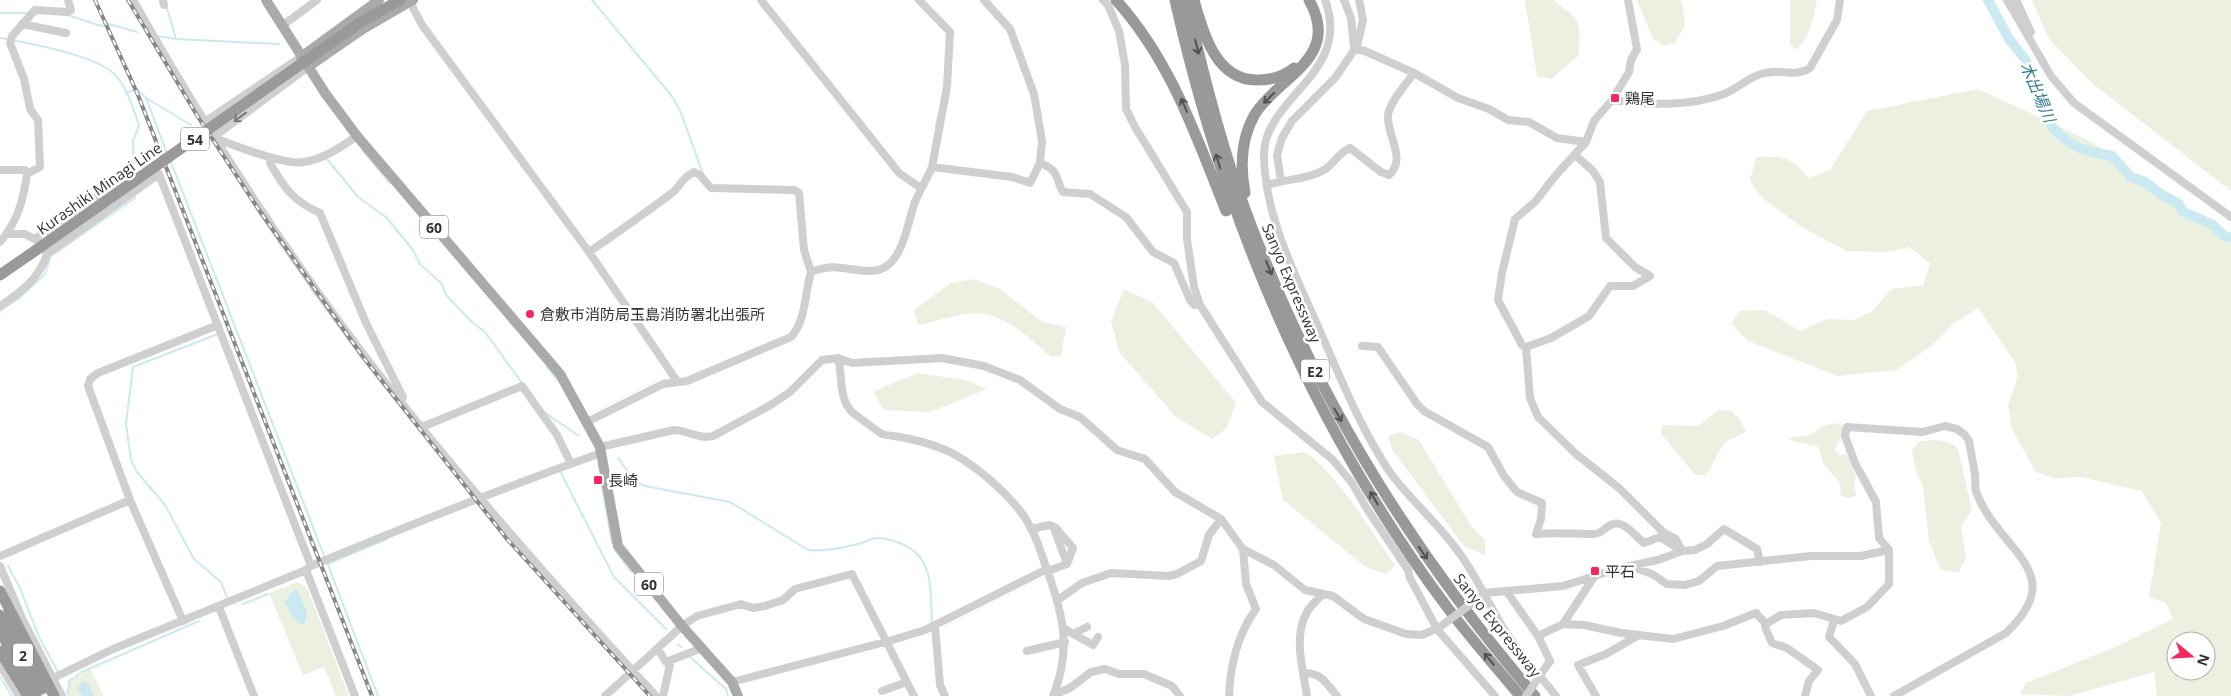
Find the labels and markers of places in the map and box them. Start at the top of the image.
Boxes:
place label: 鶏尾 [1625,88,1655,108]
marker: 鶏尾 [1609,92,1621,104]
place label: 倉敷市消防局玉島消防署北出張所 [540,304,765,324]
marker: 倉敷市消防局玉島消防署北出張所 [524,308,536,320]
place label: 長崎 [608,470,638,490]
marker: 長崎 [592,474,604,486]
place label: 平石 [1605,561,1635,581]
marker: 平石 [1589,565,1601,577]

